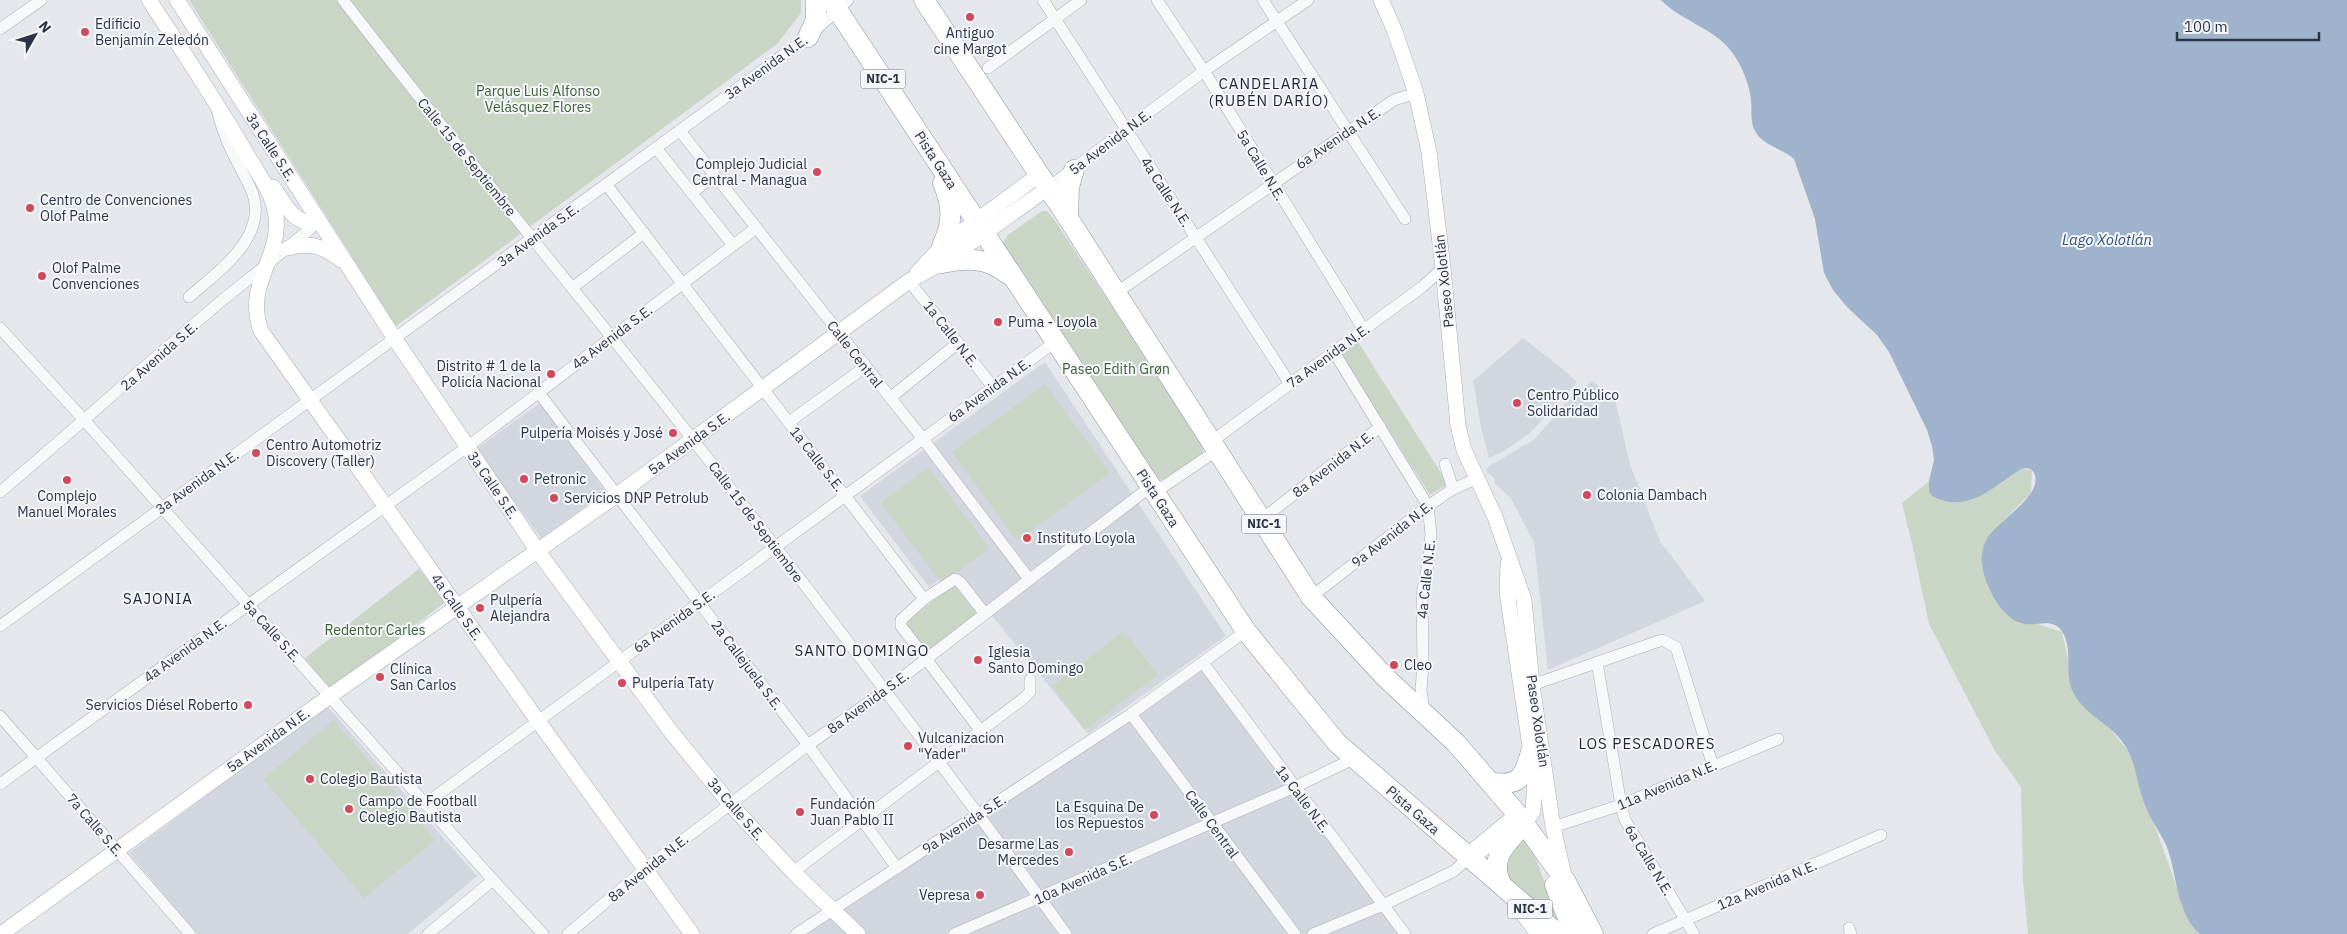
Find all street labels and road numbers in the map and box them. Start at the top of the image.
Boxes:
street label: 3a Avenida N.E. [721,31,811,103]
road number: NIC-1 [860,70,906,88]
street label: Calle 15 de Septiembre [414,94,520,220]
street label: 6a Avenida N.E. [1292,103,1384,173]
street label: 5a Avenida N.E. [1065,105,1155,179]
street label: 3a Calle S.E. [242,109,300,185]
street label: 5a Calle N.E. [1233,126,1289,204]
street label: Pista Gaza [911,128,962,193]
street label: 4a Calle N.E. [1137,154,1195,230]
street label: 3a Avenida S.E. [494,199,582,271]
street label: Paseo Xolotlán [1430,234,1458,328]
street label: 1a Calle N.E. [919,297,983,371]
street label: 4a Avenida S.E. [568,301,656,373]
street label: Calle Central [823,317,887,391]
street label: 2a Avenida S.E. [117,318,201,394]
street label: 7a Avenida N.E. [1283,320,1373,392]
street label: 6a Avenida N.E. [944,354,1034,426]
street label: 5a Avenida S.E. [645,407,733,479]
street label: 1a Calle S.E. [786,423,848,495]
street label: 8a Avenida N.E. [1289,427,1377,501]
street label: 3a Avenida N.E. [152,446,242,518]
street label: 3a Calle S.E. [464,448,522,522]
street label: Calle 15 de Septiembre [705,458,808,586]
street label: Pista Gaza [1133,466,1184,531]
street label: 9a Avenida N.E. [1348,497,1436,571]
road number: NIC-1 [1242,514,1286,534]
street label: 4a Calle N.E. [1413,538,1439,620]
street label: 4a Calle S.E. [427,570,487,644]
street label: 6a Avenida S.E. [630,585,718,657]
street label: 5a Calle S.E. [239,596,305,666]
street label: 4a Avenida N.E. [140,614,230,686]
street label: 2a Callejuela S.E. [707,616,787,714]
street label: 8a Avenida S.E. [824,666,912,738]
street label: Paseo Xolotlán [1523,673,1553,769]
street label: 5a Avenida N.E. [223,704,313,776]
street label: 11a Avenida N.E. [1614,756,1720,814]
street label: 1a Calle N.E. [1272,762,1334,836]
street label: 3a Calle S.E. [704,774,768,844]
street label: Pista Gaza [1382,782,1444,839]
street label: Calle Central [1181,786,1243,862]
street label: 7a Calle S.E. [63,790,127,860]
street label: 9a Avenida S.E. [919,790,1009,858]
street label: 6a Calle N.E. [1621,821,1677,899]
street label: 8a Avenida N.E. [604,830,692,906]
street label: 10a Avenida S.E. [1031,849,1135,909]
street label: 12a Avenida N.E. [1714,856,1820,914]
road number: NIC-1 [1508,900,1552,919]

